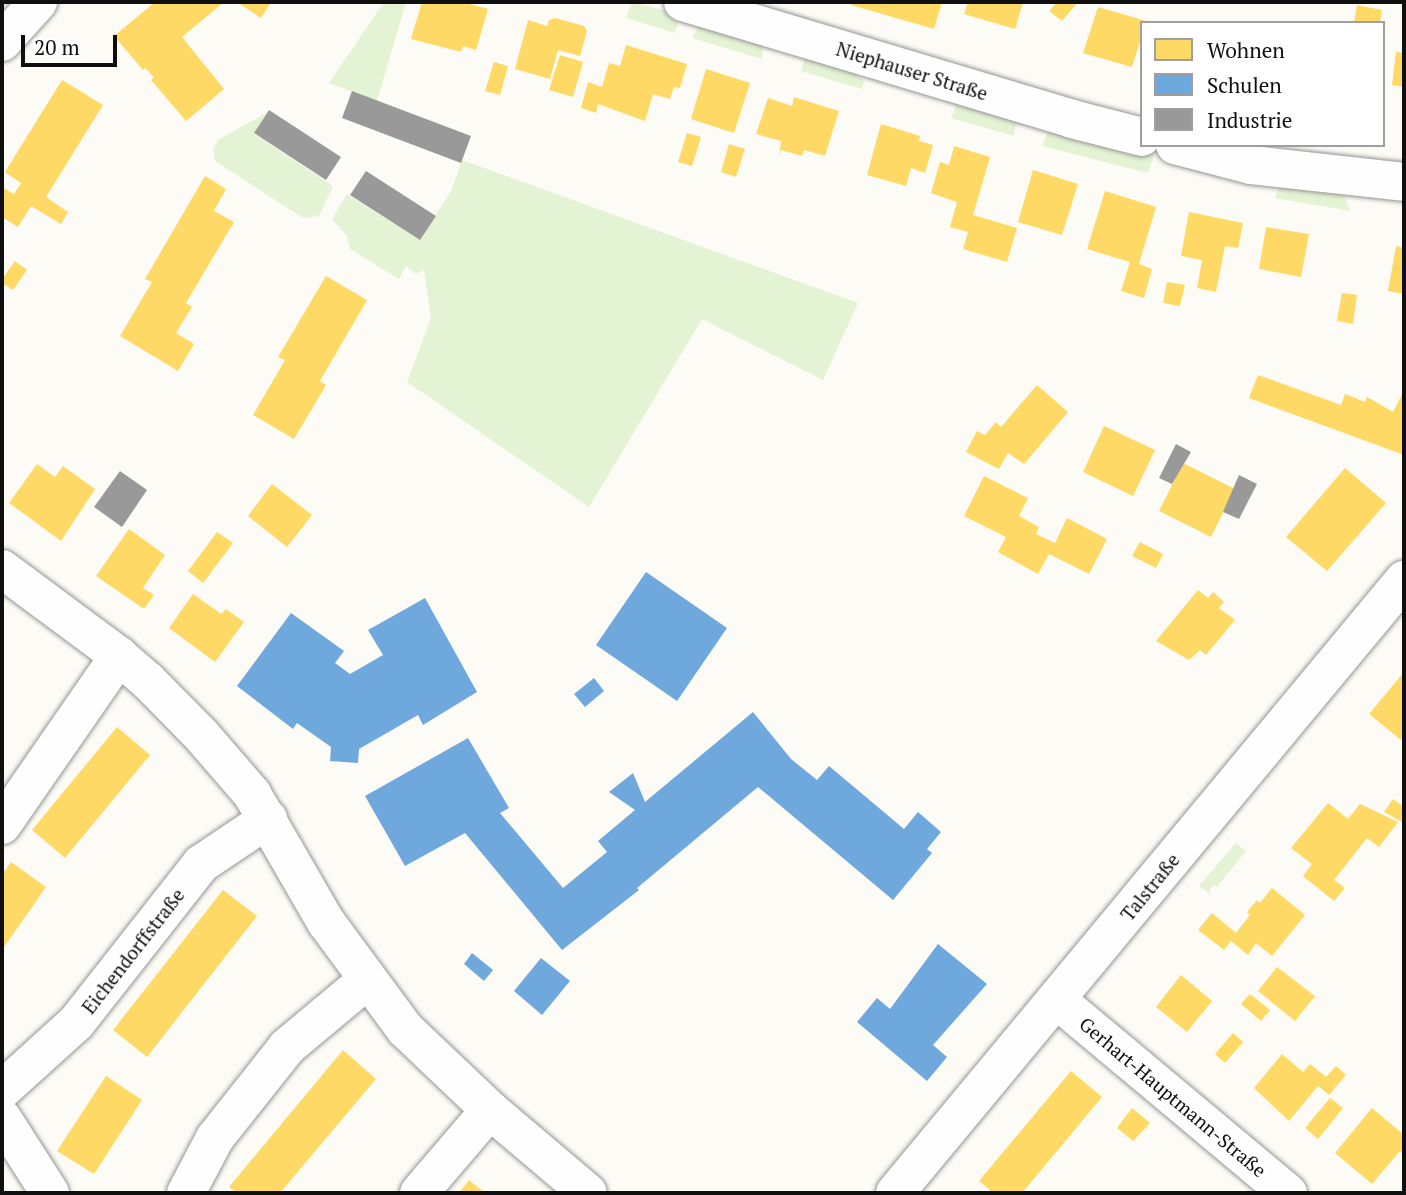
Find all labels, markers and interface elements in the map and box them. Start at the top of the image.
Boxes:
scale bar [24,21,121,65]
legend [1140,21,1385,147]
text: 20 m [34,33,80,61]
text: Wohnen [1207,36,1285,64]
street label: Niephauser Straße [834,37,990,105]
text: Schulen [1207,71,1282,99]
text: Industrie [1207,106,1292,134]
street label: Talstraße [1116,849,1184,925]
street label: Eichendorffstraße [77,884,189,1018]
street label: Gerhart-Hauptmann-Straße [1075,1012,1271,1182]

